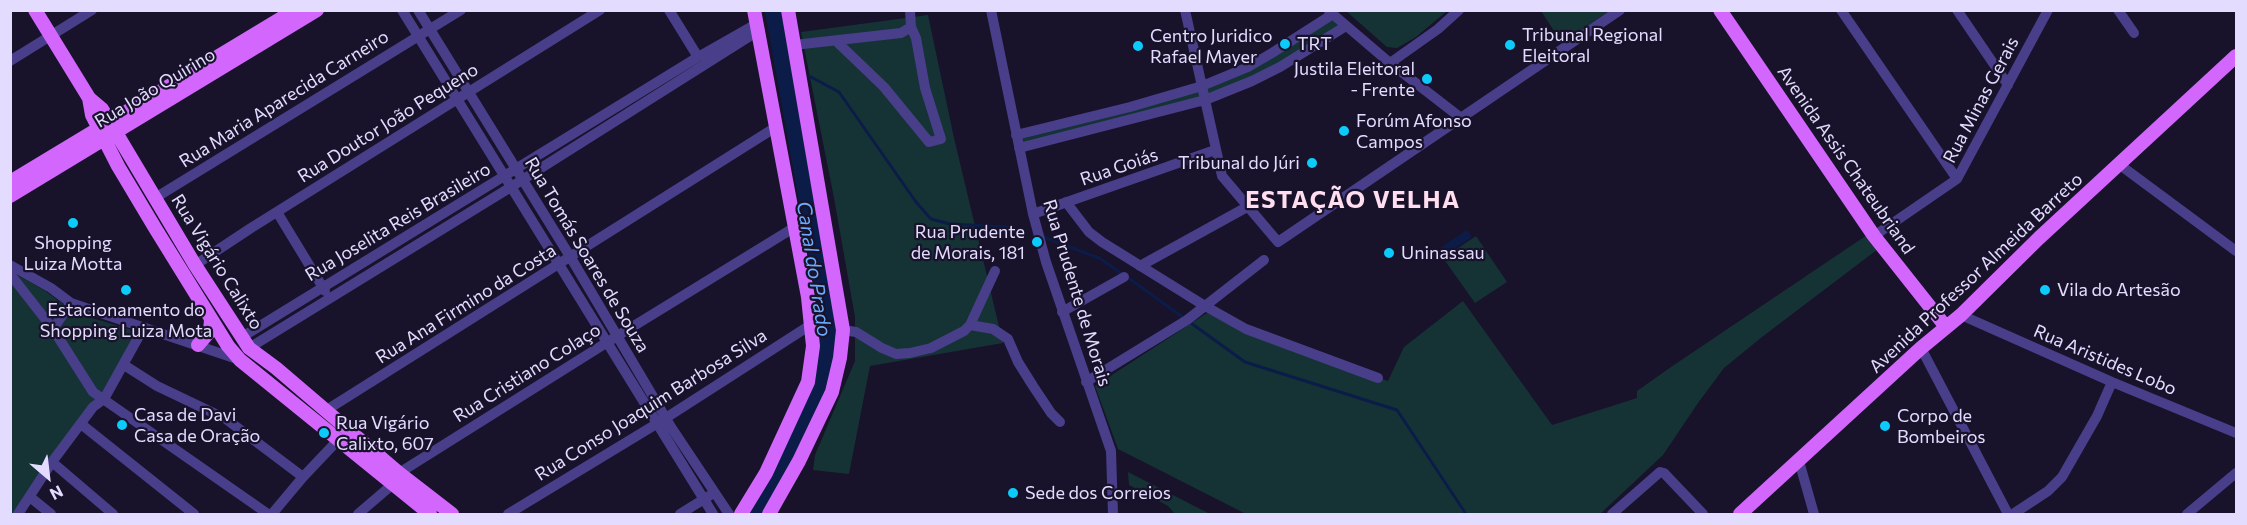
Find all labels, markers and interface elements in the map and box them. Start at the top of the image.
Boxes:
place label: Tribunal Regional Eleitoral [1522,24,1663,66]
place label: Centro Juridico Rafael Mayer [1150,25,1272,68]
street label: Rua Maria Aparecida Carneiro [175,26,393,172]
place label: TRT [1297,33,1332,55]
street label: Rua Minas Gerais [1939,33,2023,167]
marker: TRT [1278,37,1292,51]
marker: Tribunal Regional Eleitoral [1503,38,1517,52]
marker: Centro Juridico Rafael Mayer [1131,39,1145,53]
street label: Rua João Quirino [91,44,219,132]
place label: Justila Eleitoral - Frente [1294,58,1415,100]
street label: Rua Doutor João Pequeno [294,59,482,187]
street label: Avenida Assis Chateubriand [1773,62,1919,258]
marker: Justila Eleitoral - Frente [1420,72,1434,86]
place label: Forúm Afonso Campos [1356,110,1472,152]
marker: Forúm Afonso Campos [1337,124,1351,138]
street label: Rua Goiás [1077,144,1161,190]
place label: Tribunal do Júri [1178,152,1300,174]
street label: Rua Tomás Soares de Souza [520,153,654,357]
marker: Tribunal do Júri [1305,156,1319,170]
street label: Rua Joselita Reis Brasileiro [301,158,495,286]
street label: Avenida Professor Almeida Barreto [1865,168,2087,378]
district label: ESTAÇÃO VELHA [1245,186,1461,214]
street label: Rua Vigário Calixto [167,190,267,334]
street label: Rua Prudente de Morais [1038,197,1116,389]
water label: Canal do Prado [791,200,837,338]
marker: Shopping Luiza Motta [66,216,80,230]
place label: Rua Prudente de Morais, 181 [911,221,1025,264]
place label: Shopping Luiza Motta [24,232,122,274]
marker: Rua Prudente de Morais, 181 [1030,235,1044,249]
street label: Rua Ana Firmino da Costa [372,240,560,368]
place label: Uninassau [1401,242,1485,264]
marker: Uninassau [1382,246,1396,260]
place label: Vila do Artesão [2057,279,2181,301]
marker: Estacionamento do Shopping Luiza Mota [119,283,133,297]
marker: Vila do Artesão [2038,283,2052,297]
place label: Estacionamento do Shopping Luiza Mota [40,299,212,342]
street label: Rua Cristiano Colaço [449,319,605,427]
street label: Rua Aristides Lobo [2030,320,2180,400]
street label: Rua Conso Joaquim Barbosa Silva [531,325,771,485]
place label: Casa de Davi Casa de Oração [134,404,260,446]
place label: Corpo de Bombeiros [1897,405,1985,448]
place label: Rua Vigário Calixto, 607 [336,412,434,454]
marker: Casa de Davi Casa de Oração [115,418,129,432]
marker: Corpo de Bombeiros [1878,419,1892,433]
marker: Rua Vigário Calixto, 607 [317,426,331,440]
north arrow [18,447,78,507]
text: N [47,482,66,505]
place label: Sede dos Correios [1025,482,1171,504]
marker: Sede dos Correios [1006,486,1020,500]

